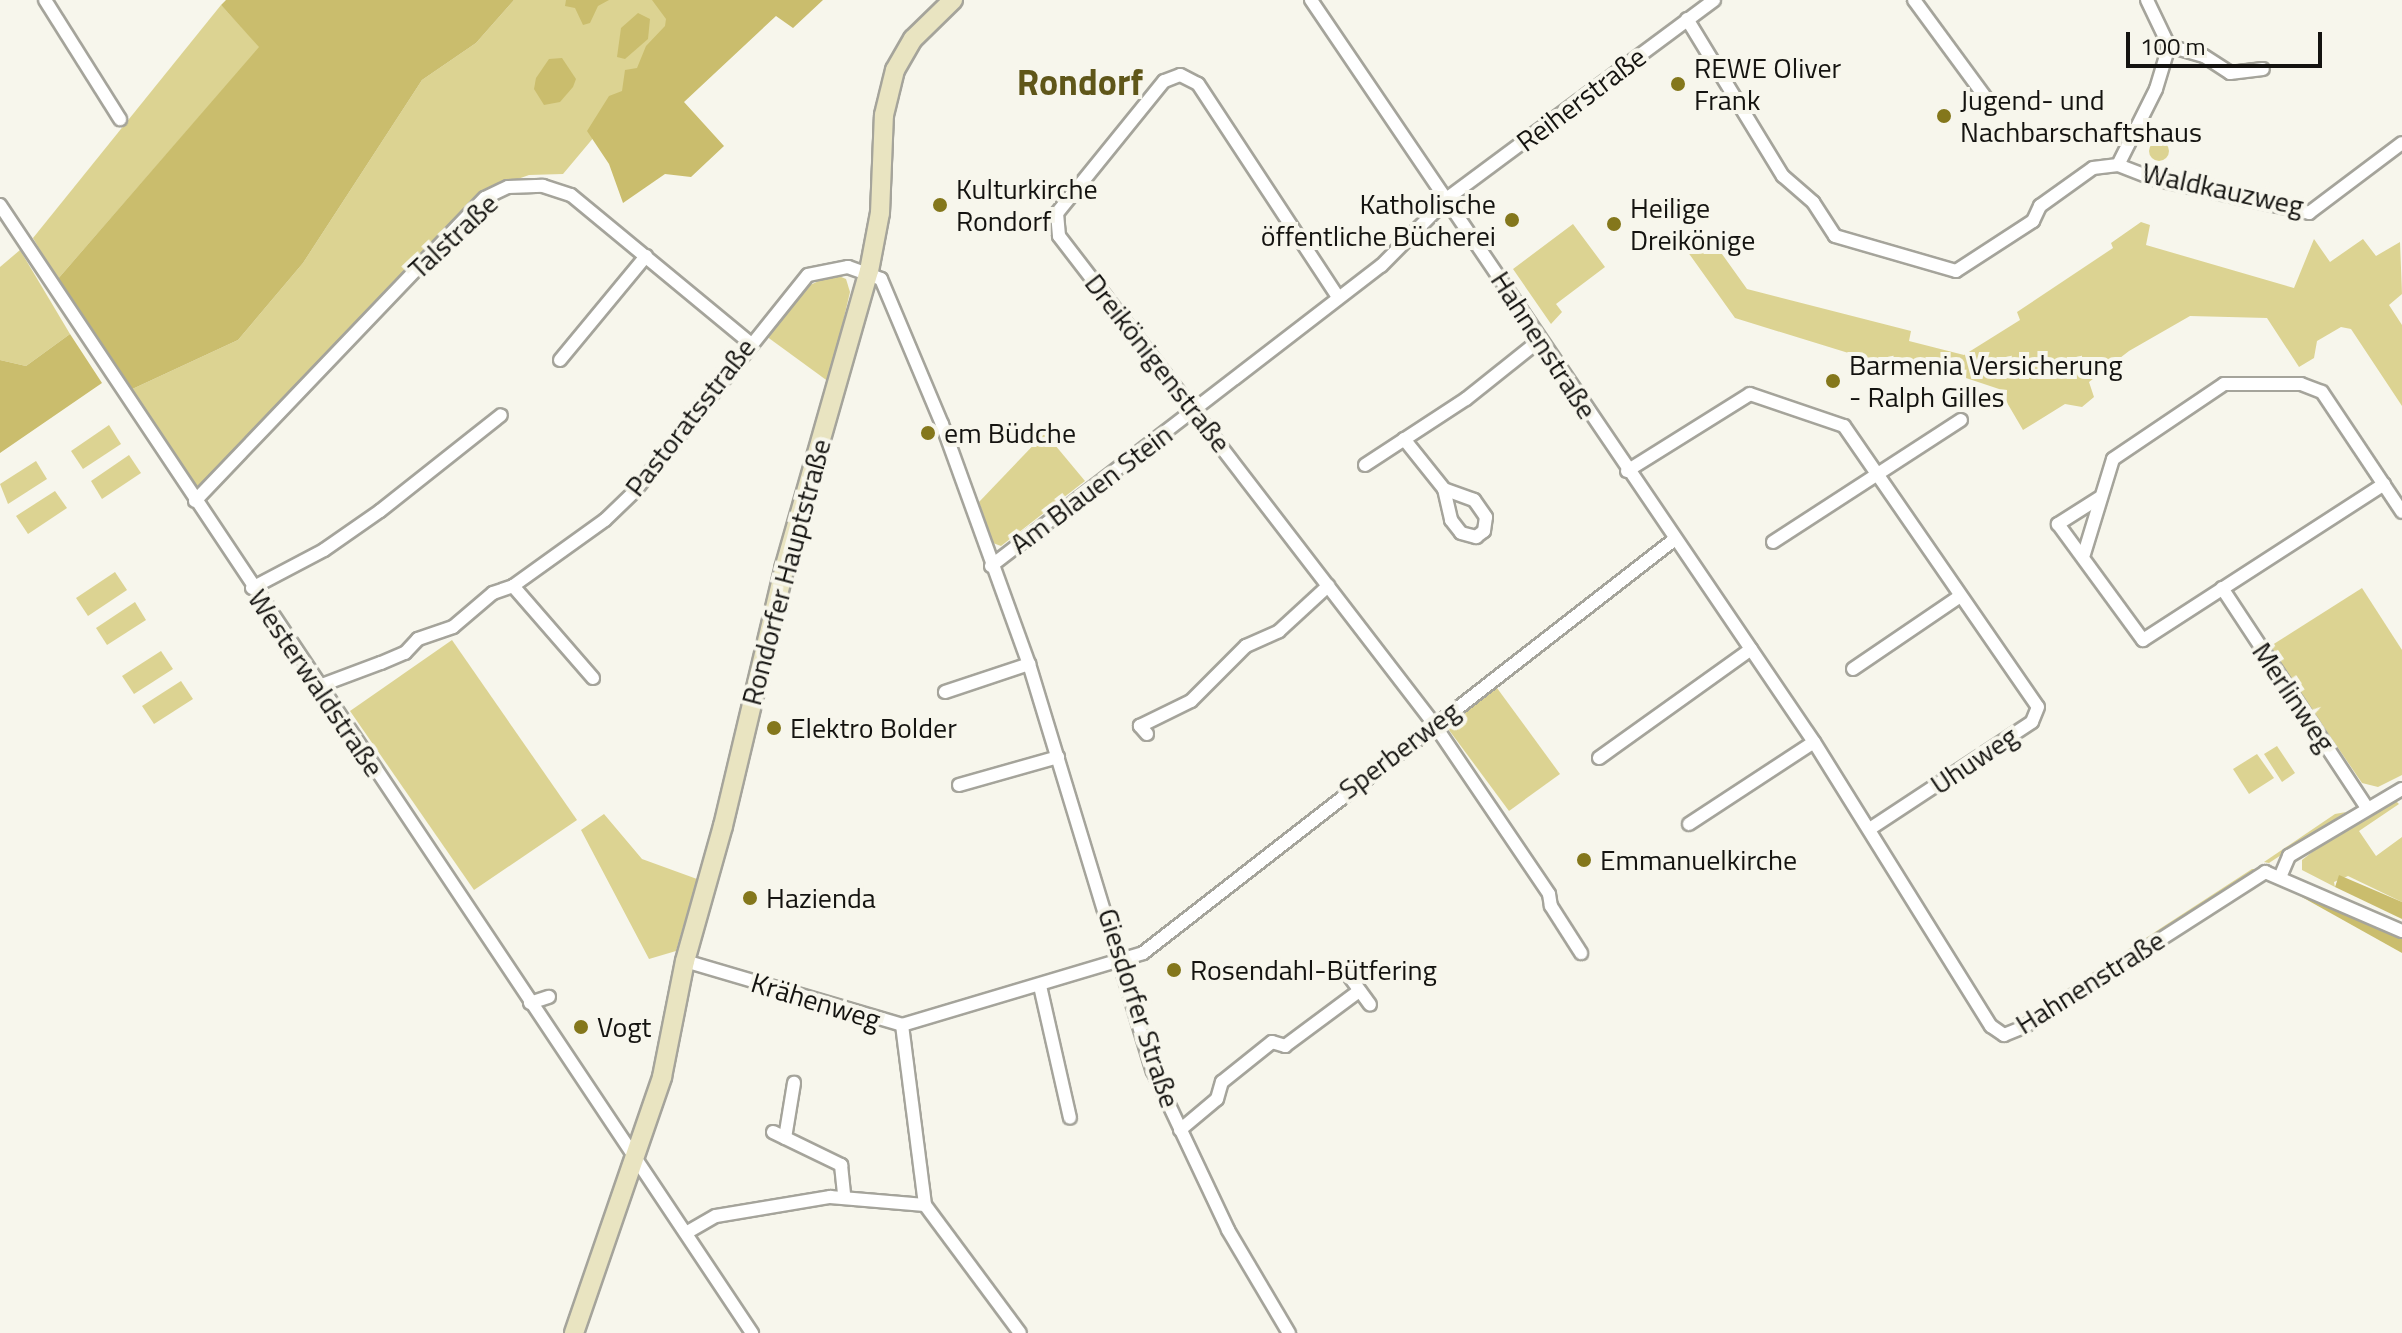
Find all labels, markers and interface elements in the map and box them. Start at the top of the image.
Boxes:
scale bar [2130,16,2326,66]
text: 100 m [2140,28,2206,64]
street label: Reiherstraße [1510,40,1652,158]
place label: REWE Oliver Frank [1694,51,1841,117]
district label: Rondorf [1017,60,1143,104]
marker: REWE Oliver Frank [1669,75,1687,93]
place label: Jugend- und Nachbarschaftshaus [1960,83,2202,149]
marker: Jugend- und Nachbarschaftshaus [1935,107,1953,125]
street label: Waldkauzweg [2139,155,2307,223]
place label: Kulturkirche Rondorf [956,172,1098,238]
street label: Talstraße [401,186,505,286]
place label: Katholische öffentliche Bücherei [1261,187,1496,253]
place label: Heilige Dreikönige [1630,191,1755,257]
marker: Kulturkirche Rondorf [931,196,949,214]
marker: Katholische öffentliche Bücherei [1503,211,1521,229]
marker: Heilige Dreikönige [1605,215,1623,233]
street label: Hahnenstraße [1484,265,1604,425]
street label: Dreikönigenstraße [1078,267,1238,459]
street label: Pastoratsstraße [618,331,762,503]
place label: Barmenia Versicherung - Ralph Gilles [1849,348,2123,414]
marker: Barmenia Versicherung - Ralph Gilles [1824,372,1842,390]
place label: em Büdche [944,416,1076,450]
street label: Am Blauen Stein [1003,417,1179,561]
marker: em Büdche [919,424,937,442]
street label: Rondorfer Hauptstraße [734,435,838,709]
street label: Westerwaldstraße [241,583,391,783]
street label: Merlinweg [2245,636,2343,758]
street label: Sperberweg [1332,694,1466,806]
place label: Elektro Bolder [790,711,957,745]
marker: Elektro Bolder [765,719,783,737]
street label: Uhuweg [1924,719,2024,801]
place label: Emmanuelkirche [1600,843,1797,877]
marker: Emmanuelkirche [1575,851,1593,869]
place label: Hazienda [766,881,876,915]
marker: Hazienda [741,889,759,907]
street label: Giesdorfer Straße [1091,904,1187,1112]
street label: Hahnenstraße [2009,923,2171,1041]
place label: Rosendahl-Bütfering [1190,953,1437,987]
marker: Rosendahl-Bütfering [1165,961,1183,979]
street label: Krähenweg [747,965,885,1037]
place label: Vogt [597,1010,651,1044]
marker: Vogt [572,1018,590,1036]

